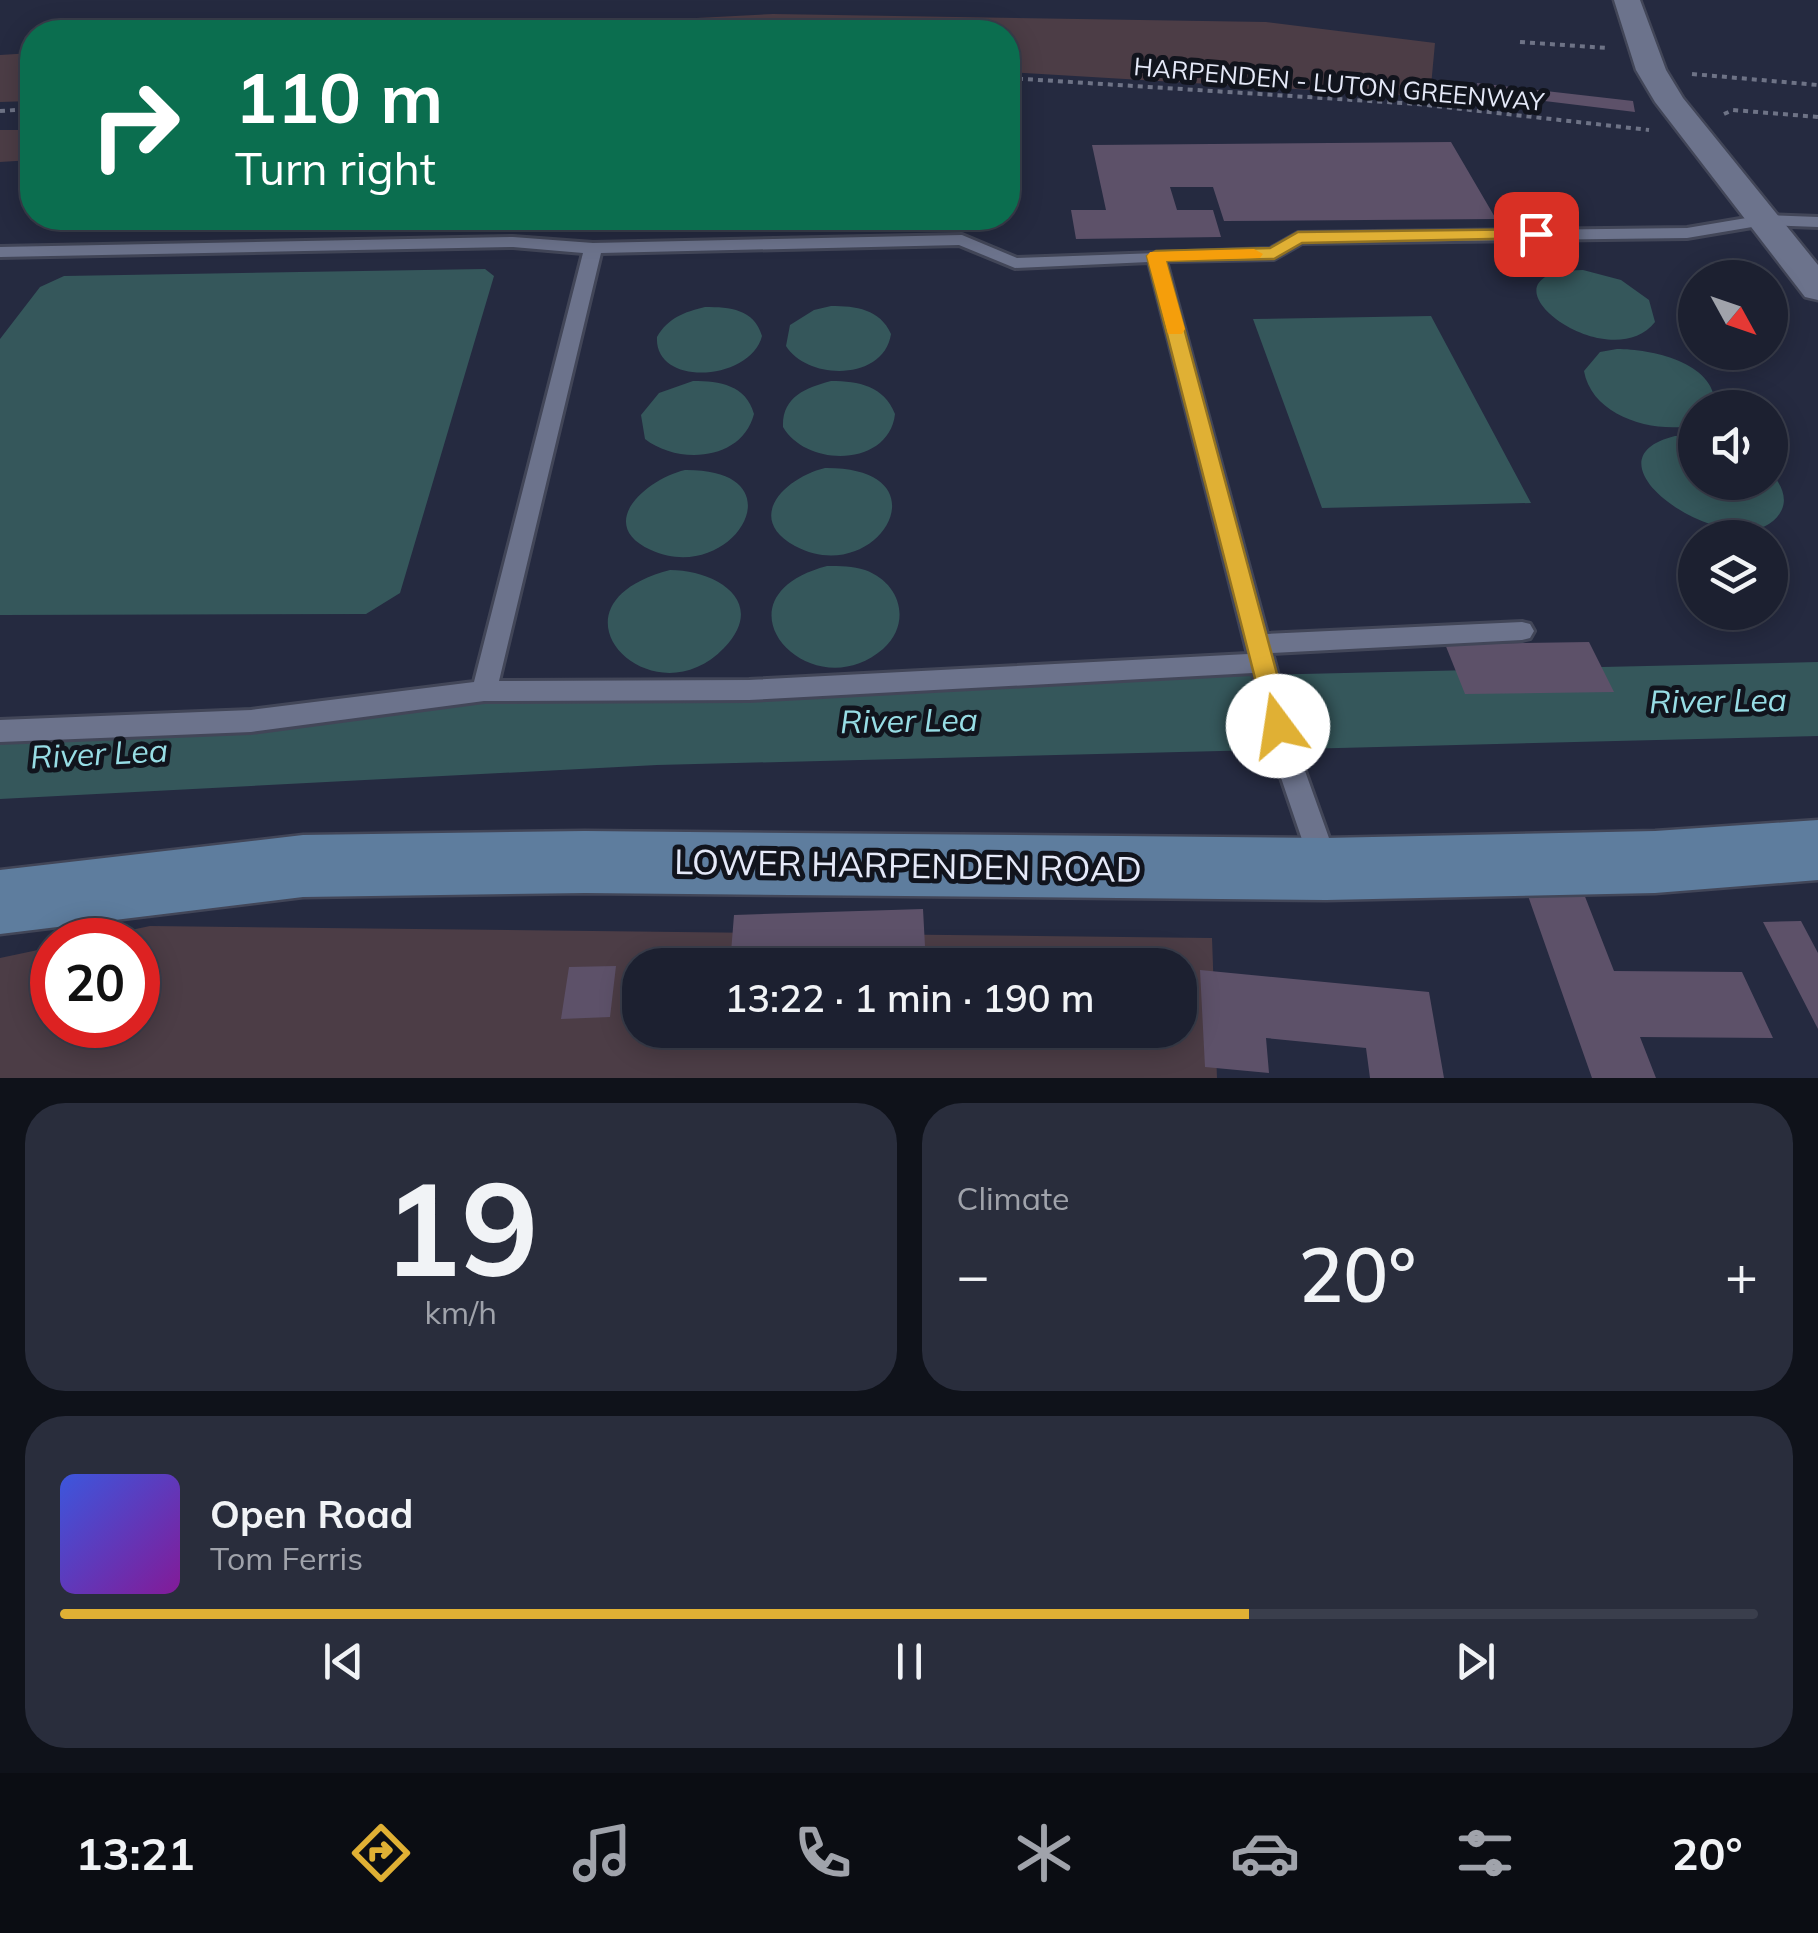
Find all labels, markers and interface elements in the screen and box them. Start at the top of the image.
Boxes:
street label: HARPENDEN - LUTON GREENWAY [1132,50,1546,117]
text: 110 m [235,53,443,141]
icon: right [70,60,200,190]
text: Turn right [235,140,436,196]
pin [1494,192,1579,277]
icon: arrive [1509,207,1564,262]
north arrow [1678,260,1788,370]
map controls [1678,260,1788,630]
button: sound [1678,390,1788,500]
button: layers [1678,520,1788,630]
position arrow [1226,674,1330,778]
water label: River Lea [1649,679,1787,721]
water label: River Lea [840,699,978,741]
water label: River Lea [29,729,169,777]
street label: LOWER HARPENDEN ROAD [674,839,1142,891]
speed limit sign: 20 [30,918,160,1048]
text: 13:22 · 1 min · 190 m [724,974,1095,1022]
text: 19 [383,1145,539,1309]
text: Climate [957,1178,1069,1218]
text: 20° [1298,1227,1416,1321]
text: − [957,1240,990,1309]
text: + [1725,1240,1758,1309]
text: km/h [425,1292,497,1332]
text: Open Road [210,1490,413,1538]
text: Tom Ferris [210,1538,363,1578]
icon: previous [316,1634,371,1689]
icon: pause [882,1634,937,1689]
icon: next [1448,1634,1503,1689]
icon: directions [346,1818,416,1888]
icon: music [567,1818,637,1888]
icon: phone [788,1818,858,1888]
icon: climate [1009,1818,1079,1888]
icon: car [1230,1818,1300,1888]
icon: filters [1450,1818,1520,1888]
text: 13:21 [75,1825,195,1881]
text: 20° [1671,1825,1743,1881]

